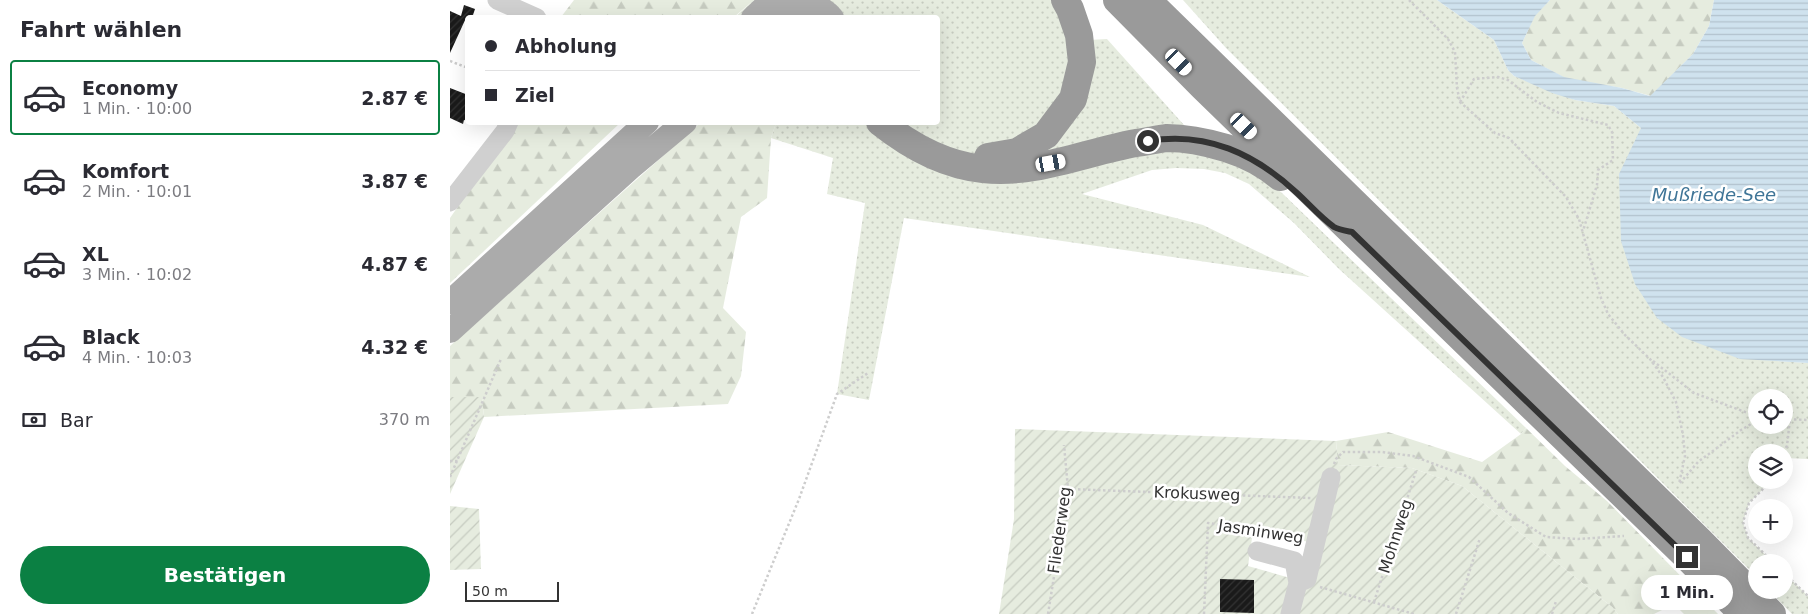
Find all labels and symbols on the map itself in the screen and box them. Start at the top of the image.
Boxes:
car [1163,46,1194,78]
car [1228,110,1260,142]
route start [1137,130,1159,152]
car [1034,153,1067,173]
water label: Mußriede-See [1652,184,1776,205]
street label: Krokusweg [1153,482,1241,505]
street label: Fliederweg [1044,485,1075,575]
street label: Mohnweg [1375,497,1416,576]
street label: Jasminweg [1216,515,1305,548]
route end [1676,546,1698,568]
callout: 1 Min. [1641,574,1733,610]
scale bar [465,579,559,602]

